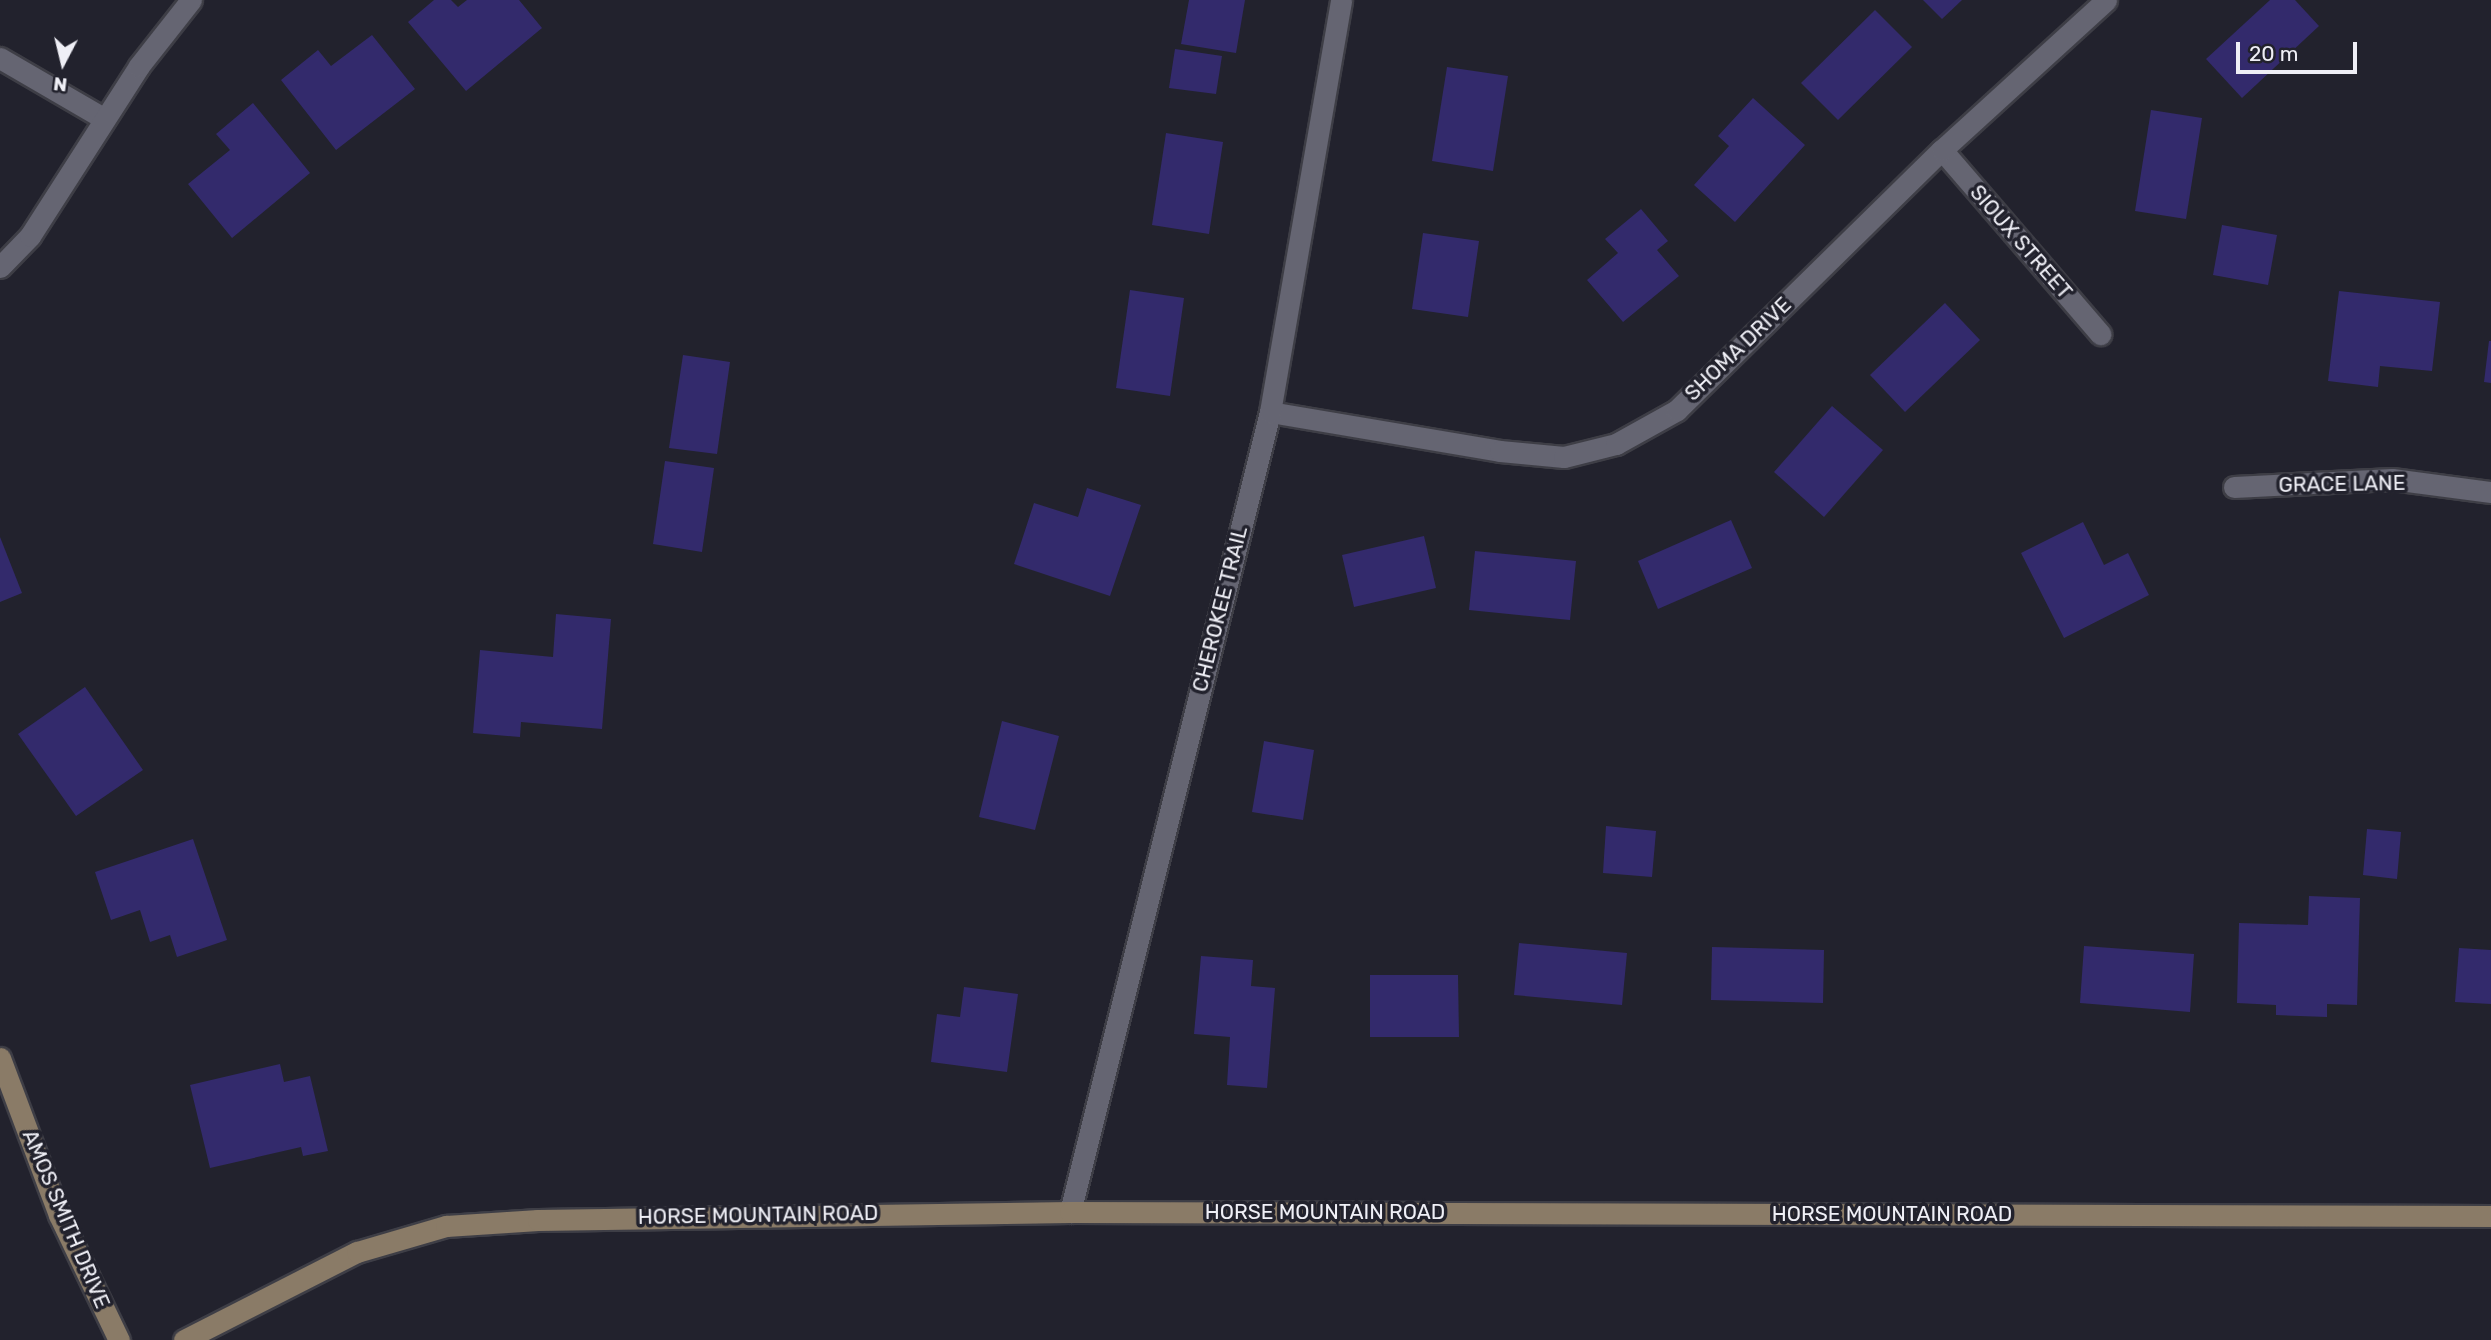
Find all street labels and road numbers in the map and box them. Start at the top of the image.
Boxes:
street label: SIOUX STREET [1965,180,2077,304]
street label: SHOMA DRIVE [1679,292,1797,406]
street label: GRACE LANE [2278,470,2406,498]
street label: CHEROKEE TRAIL [1187,523,1253,695]
street label: AMOS SMITH DRIVE [17,1126,115,1312]
street label: HORSE MOUNTAIN ROAD [1205,1199,1445,1225]
street label: HORSE MOUNTAIN ROAD [638,1200,878,1230]
street label: HORSE MOUNTAIN ROAD [1772,1201,2012,1227]

